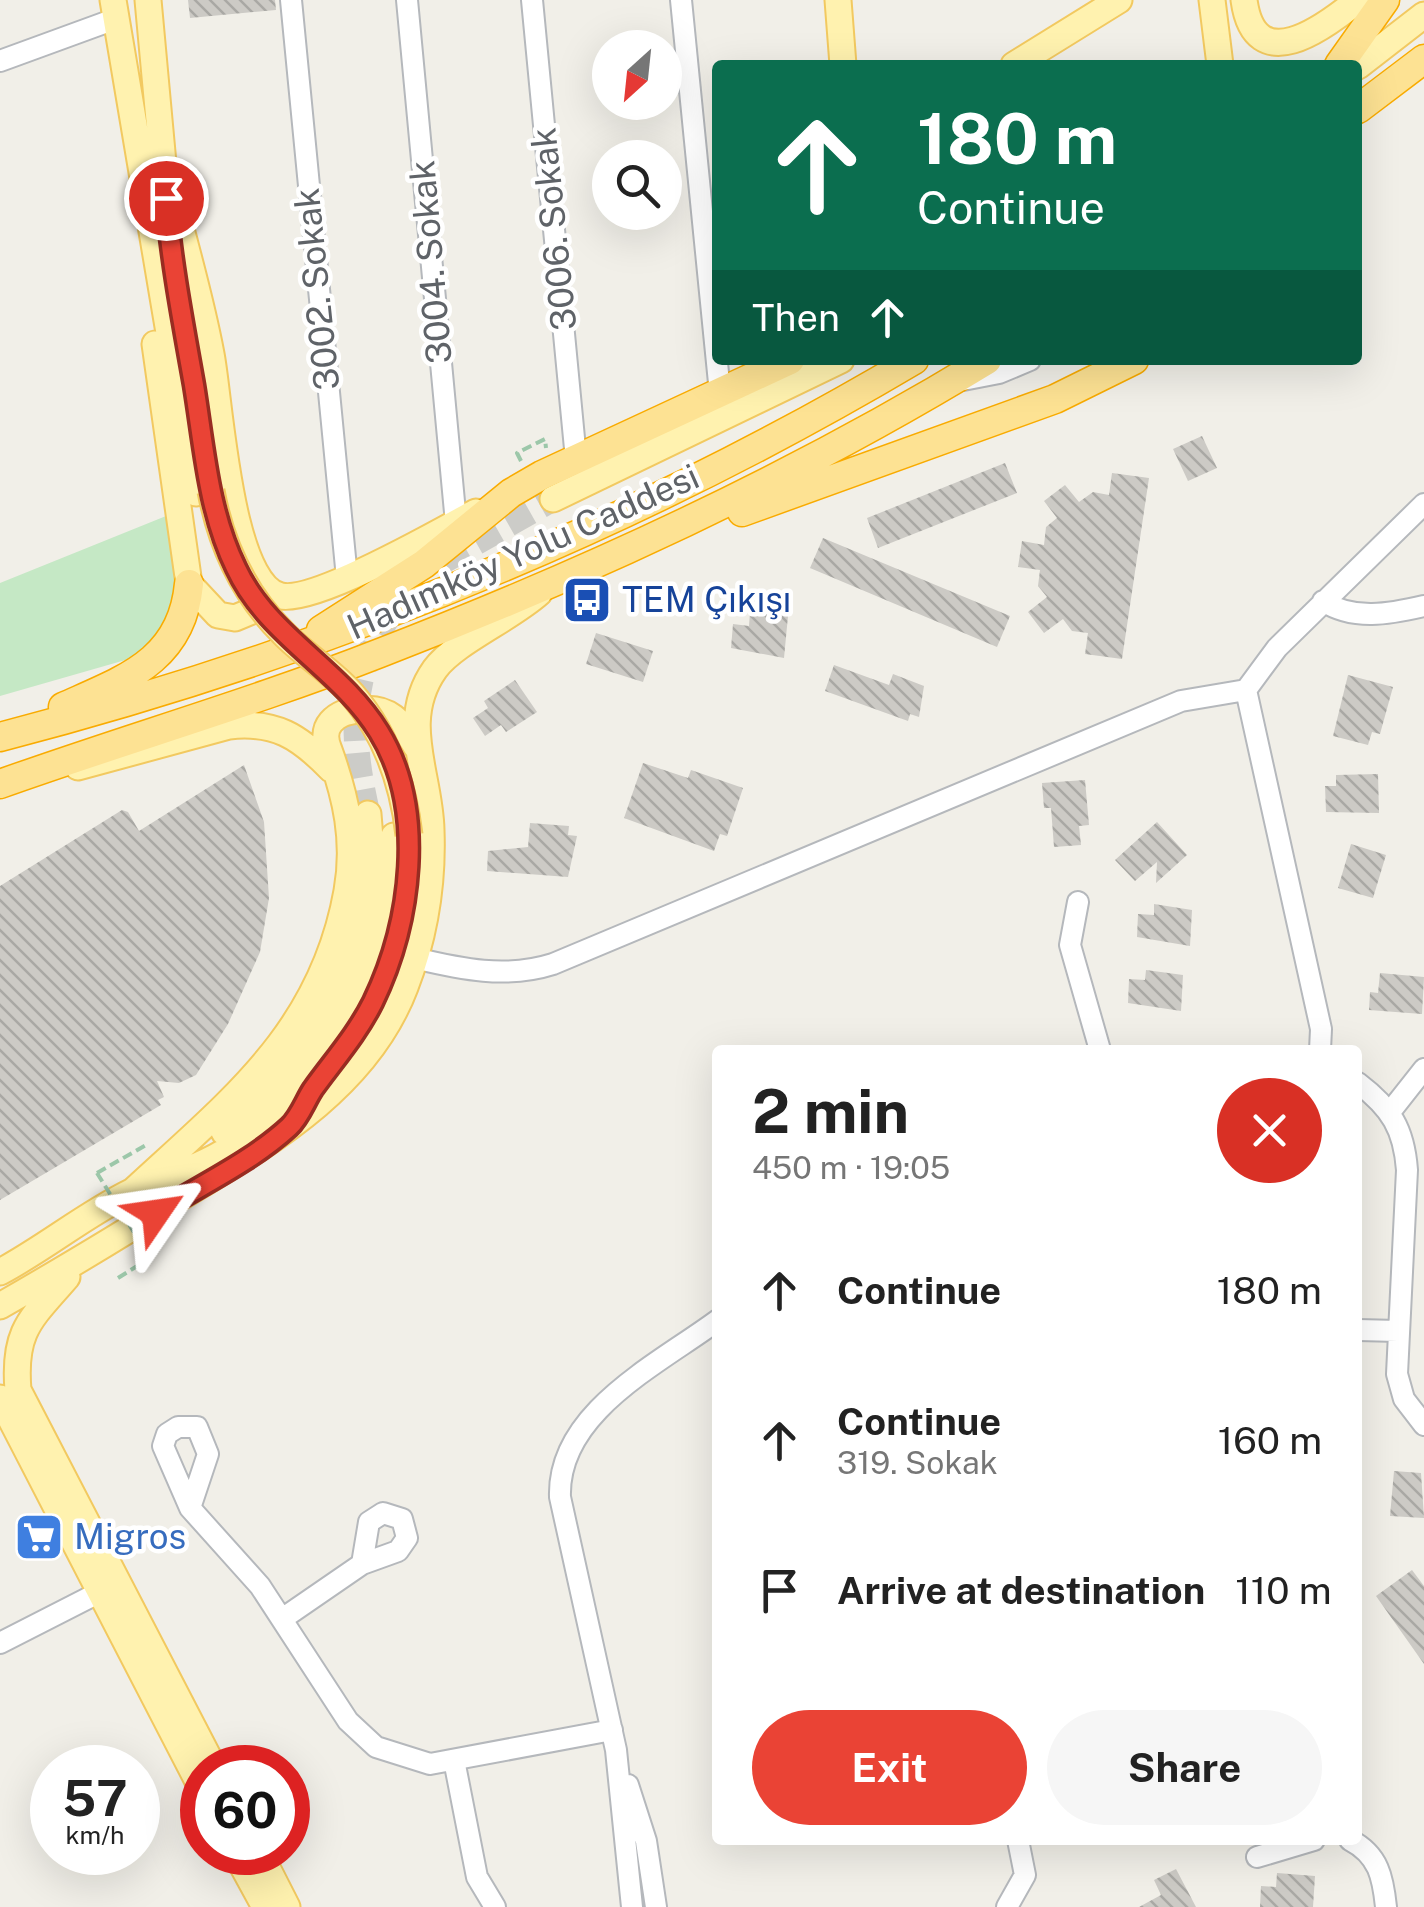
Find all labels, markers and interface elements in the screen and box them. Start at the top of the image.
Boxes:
north arrow [592,30,682,120]
map controls [592,30,682,230]
text: 180 m [917,97,1117,180]
icon: ahead [752,100,882,230]
street label: 3006. Sokak [522,126,585,332]
button: search [592,140,682,230]
pin [124,156,209,241]
street label: 3004. Sokak [401,159,460,365]
icon: arrive [139,171,194,226]
text: Continue [917,181,1105,234]
street label: 3002. Sokak [286,186,347,392]
icon: ahead [860,290,915,345]
text: Then [752,295,840,340]
street label: Hadımköy Yolu Caddesi [341,455,705,648]
bus stop icon: TEM Çıkışı [561,574,613,626]
place label: TEM Çıkışı [622,579,791,620]
text: 2 min [752,1076,909,1147]
button: close [1217,1078,1322,1183]
text: 450 m · 19:05 [752,1149,950,1186]
position arrow [104,1161,208,1265]
icon: ahead [752,1263,807,1318]
text: Continue [837,1268,1001,1313]
text: 180 m [1217,1268,1322,1313]
text: Continue [837,1399,1001,1444]
icon: ahead [752,1413,807,1468]
text: 160 m [1218,1418,1322,1463]
text: 319. Sokak [837,1444,998,1481]
supermarket icon: Migros [13,1511,65,1563]
place label: Migros [74,1516,186,1557]
icon: arrive [752,1563,807,1618]
text: Arrive at destination [837,1568,1205,1613]
text: 110 m [1235,1568,1332,1613]
button: Exit [752,1710,1027,1825]
button: Share [1047,1710,1322,1825]
speed limit sign: 60 [180,1745,310,1875]
text: 57 [62,1768,128,1827]
text: km/h [66,1820,124,1850]

